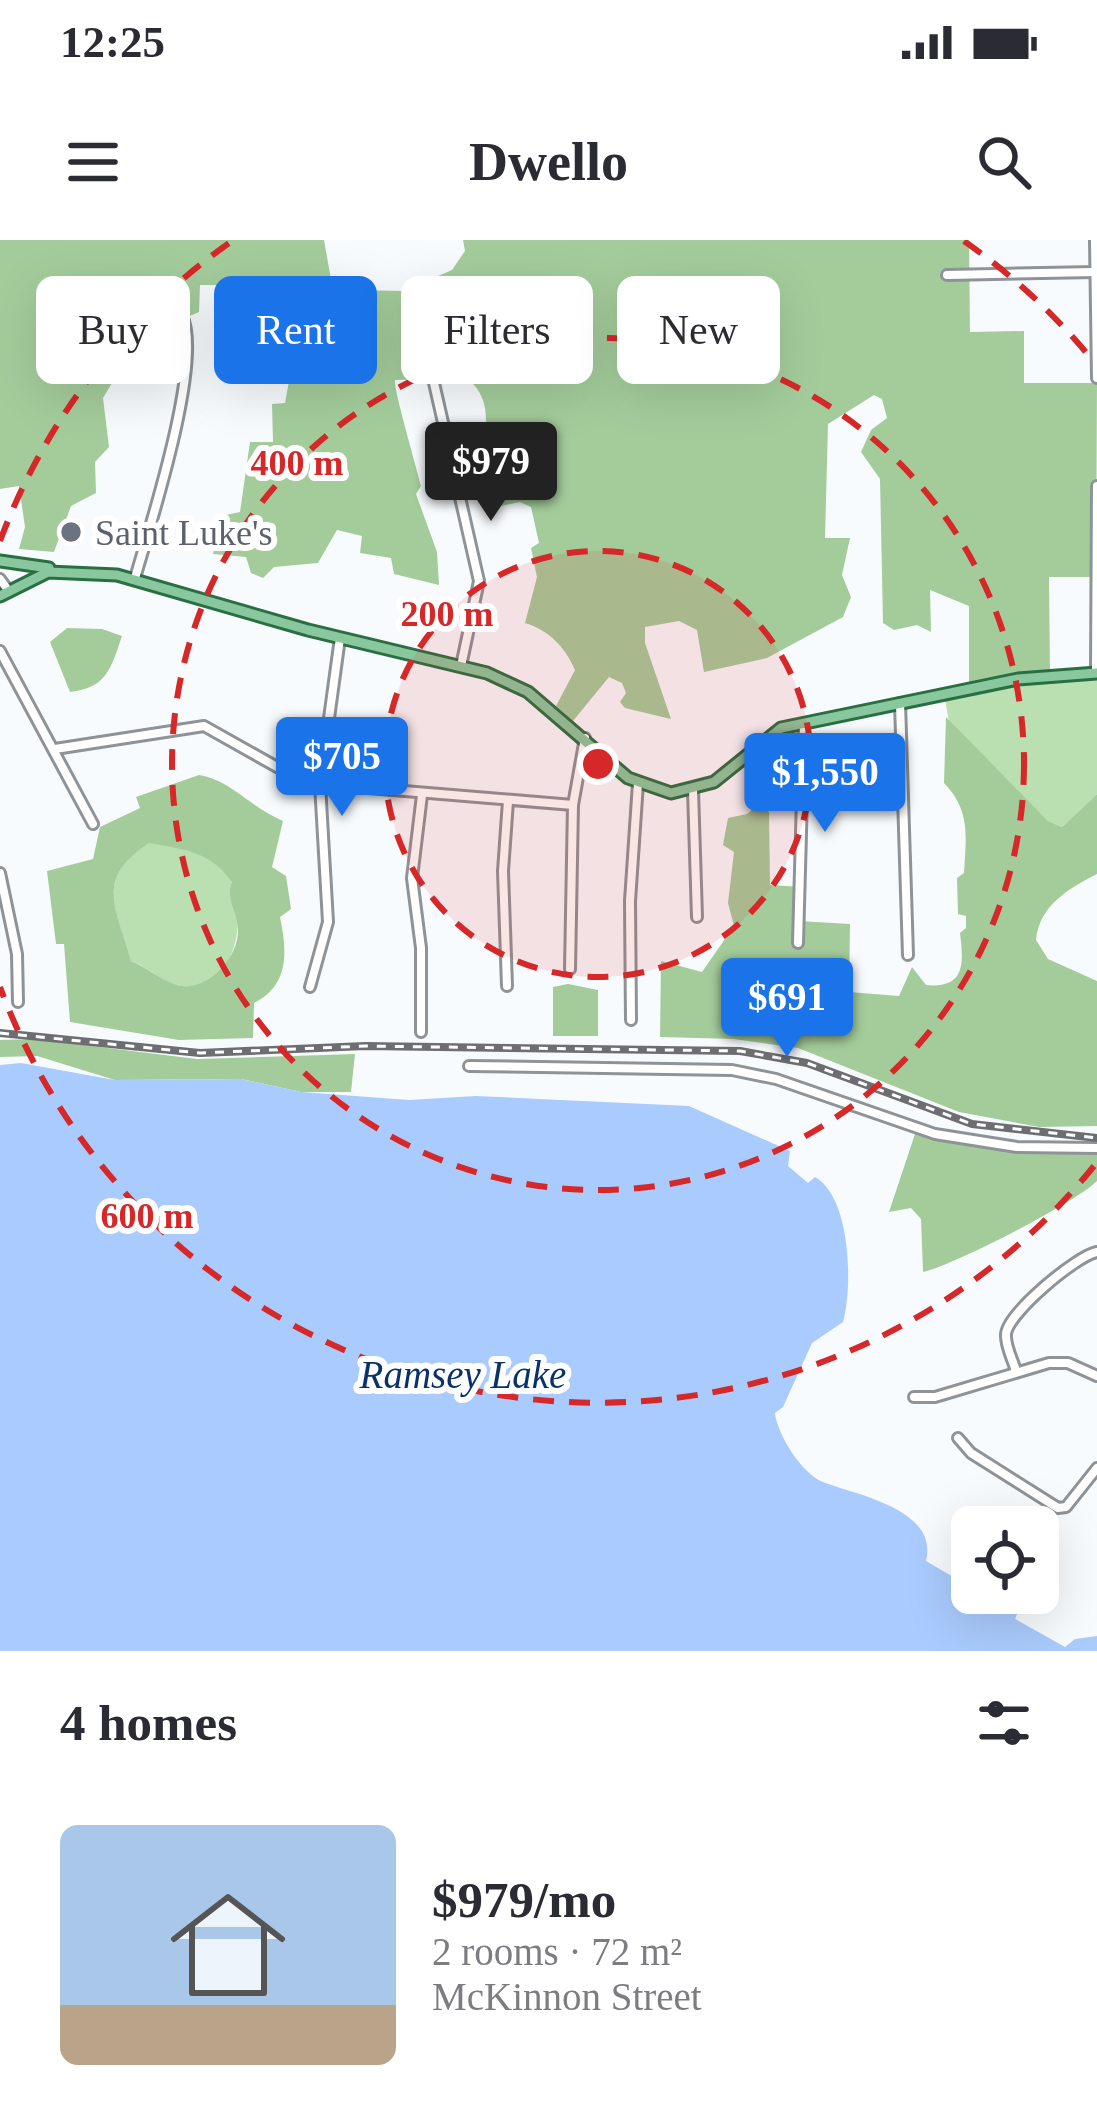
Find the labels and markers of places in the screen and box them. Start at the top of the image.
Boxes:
pin: $979 [420,422,562,524]
place label: Saint Luke's [95,513,272,553]
marker: Saint Luke's [58,519,84,545]
pin: $705 [271,717,413,819]
pin: $1,550 [727,733,923,835]
centre of rings [577,743,619,785]
pin: $691 [716,958,858,1060]

